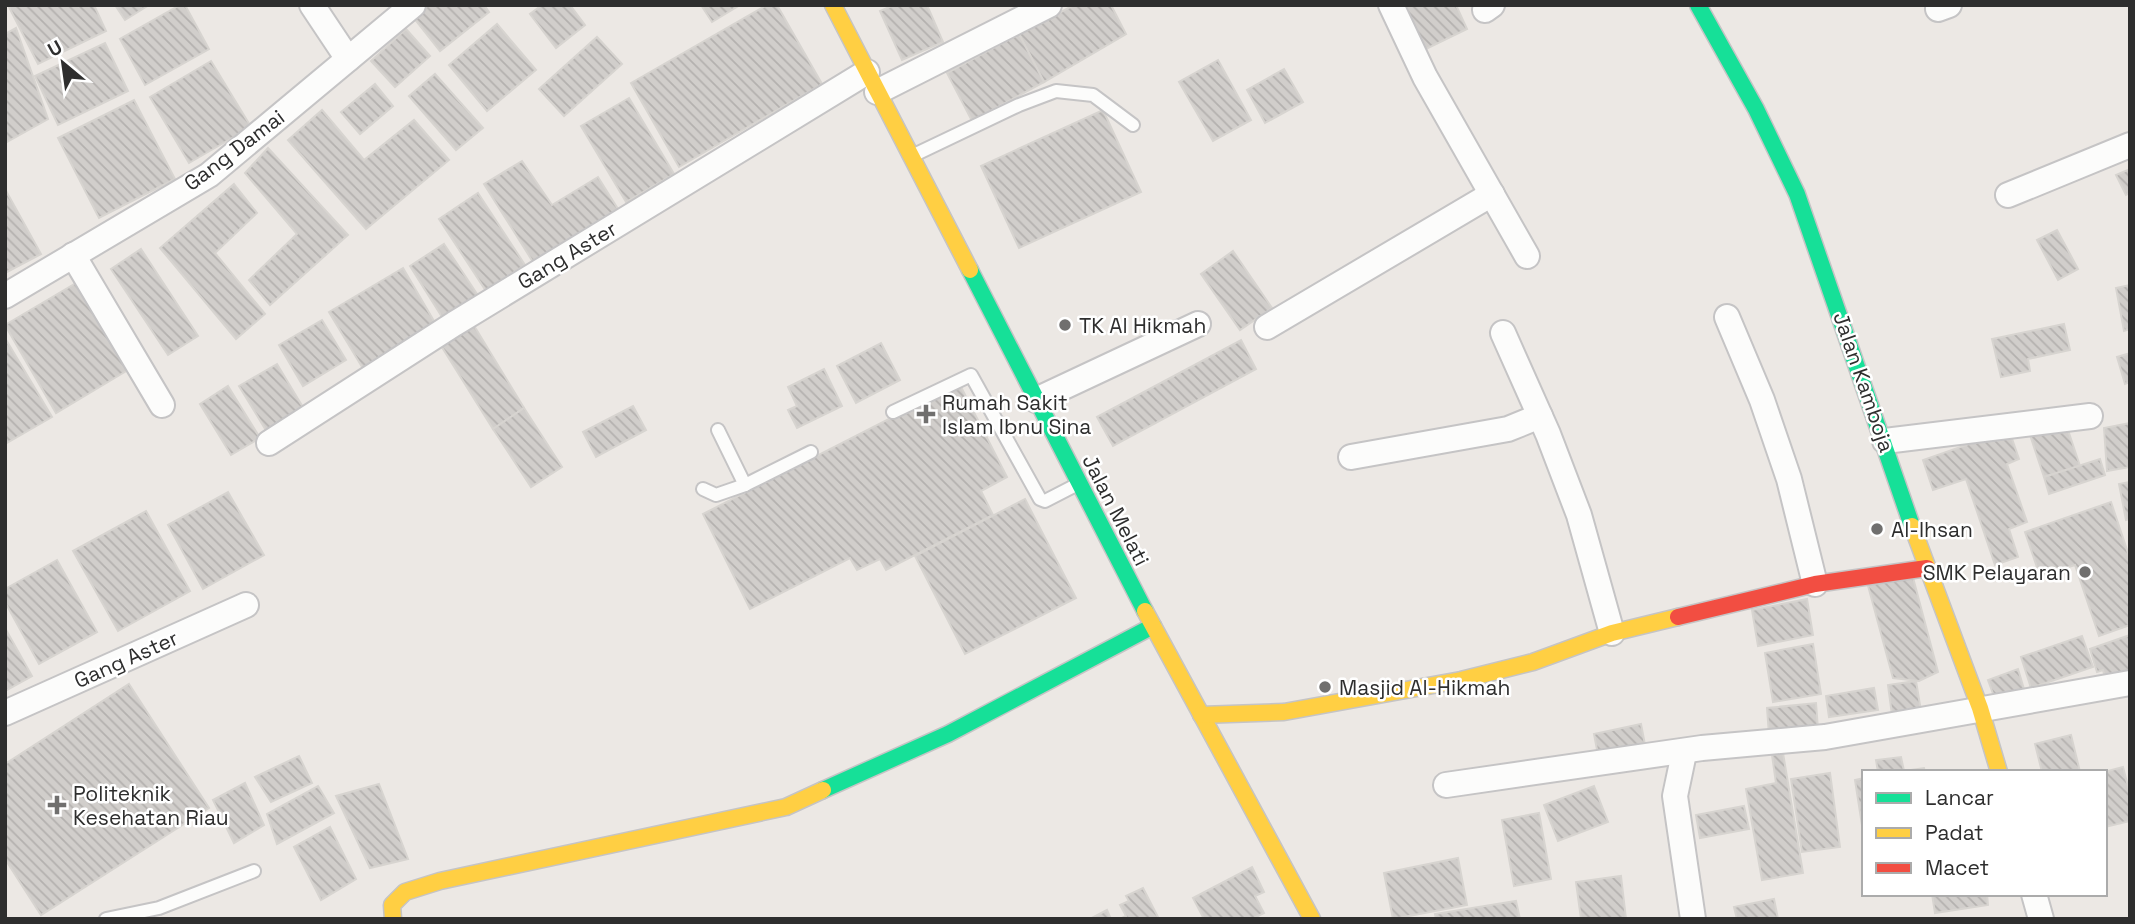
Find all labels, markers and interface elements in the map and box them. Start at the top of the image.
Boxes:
north arrow [28,28,98,98]
text: U [43,35,67,63]
street label: Gang Damai [178,103,290,197]
street label: Gang Aster [512,215,622,295]
street label: Jalan Kamboja [1827,308,1901,456]
place label: TK Al Hikmah [1079,312,1206,339]
marker: TK Al Hikmah [1057,317,1073,333]
place label: Rumah Sakit Islam Ibnu Sina [942,389,1091,440]
marker: Rumah Sakit Islam Ibnu Sina [916,404,936,424]
street label: Jalan Melati [1076,450,1156,570]
place label: Al-Ihsan [1891,516,1973,543]
marker: Al-Ihsan [1869,521,1885,537]
place label: SMK Pelayaran [1923,559,2071,586]
marker: SMK Pelayaran [2077,564,2093,580]
street label: Gang Aster [70,624,182,694]
place label: Masjid Al-Hikmah [1339,674,1510,701]
marker: Masjid Al-Hikmah [1317,679,1333,695]
legend [1862,770,2107,896]
place label: Politeknik Kesehatan Riau [73,780,229,831]
text: Lancar [1925,784,1994,811]
marker: Politeknik Kesehatan Riau [47,795,67,815]
text: Padat [1925,819,1984,846]
text: Macet [1925,854,1989,881]

